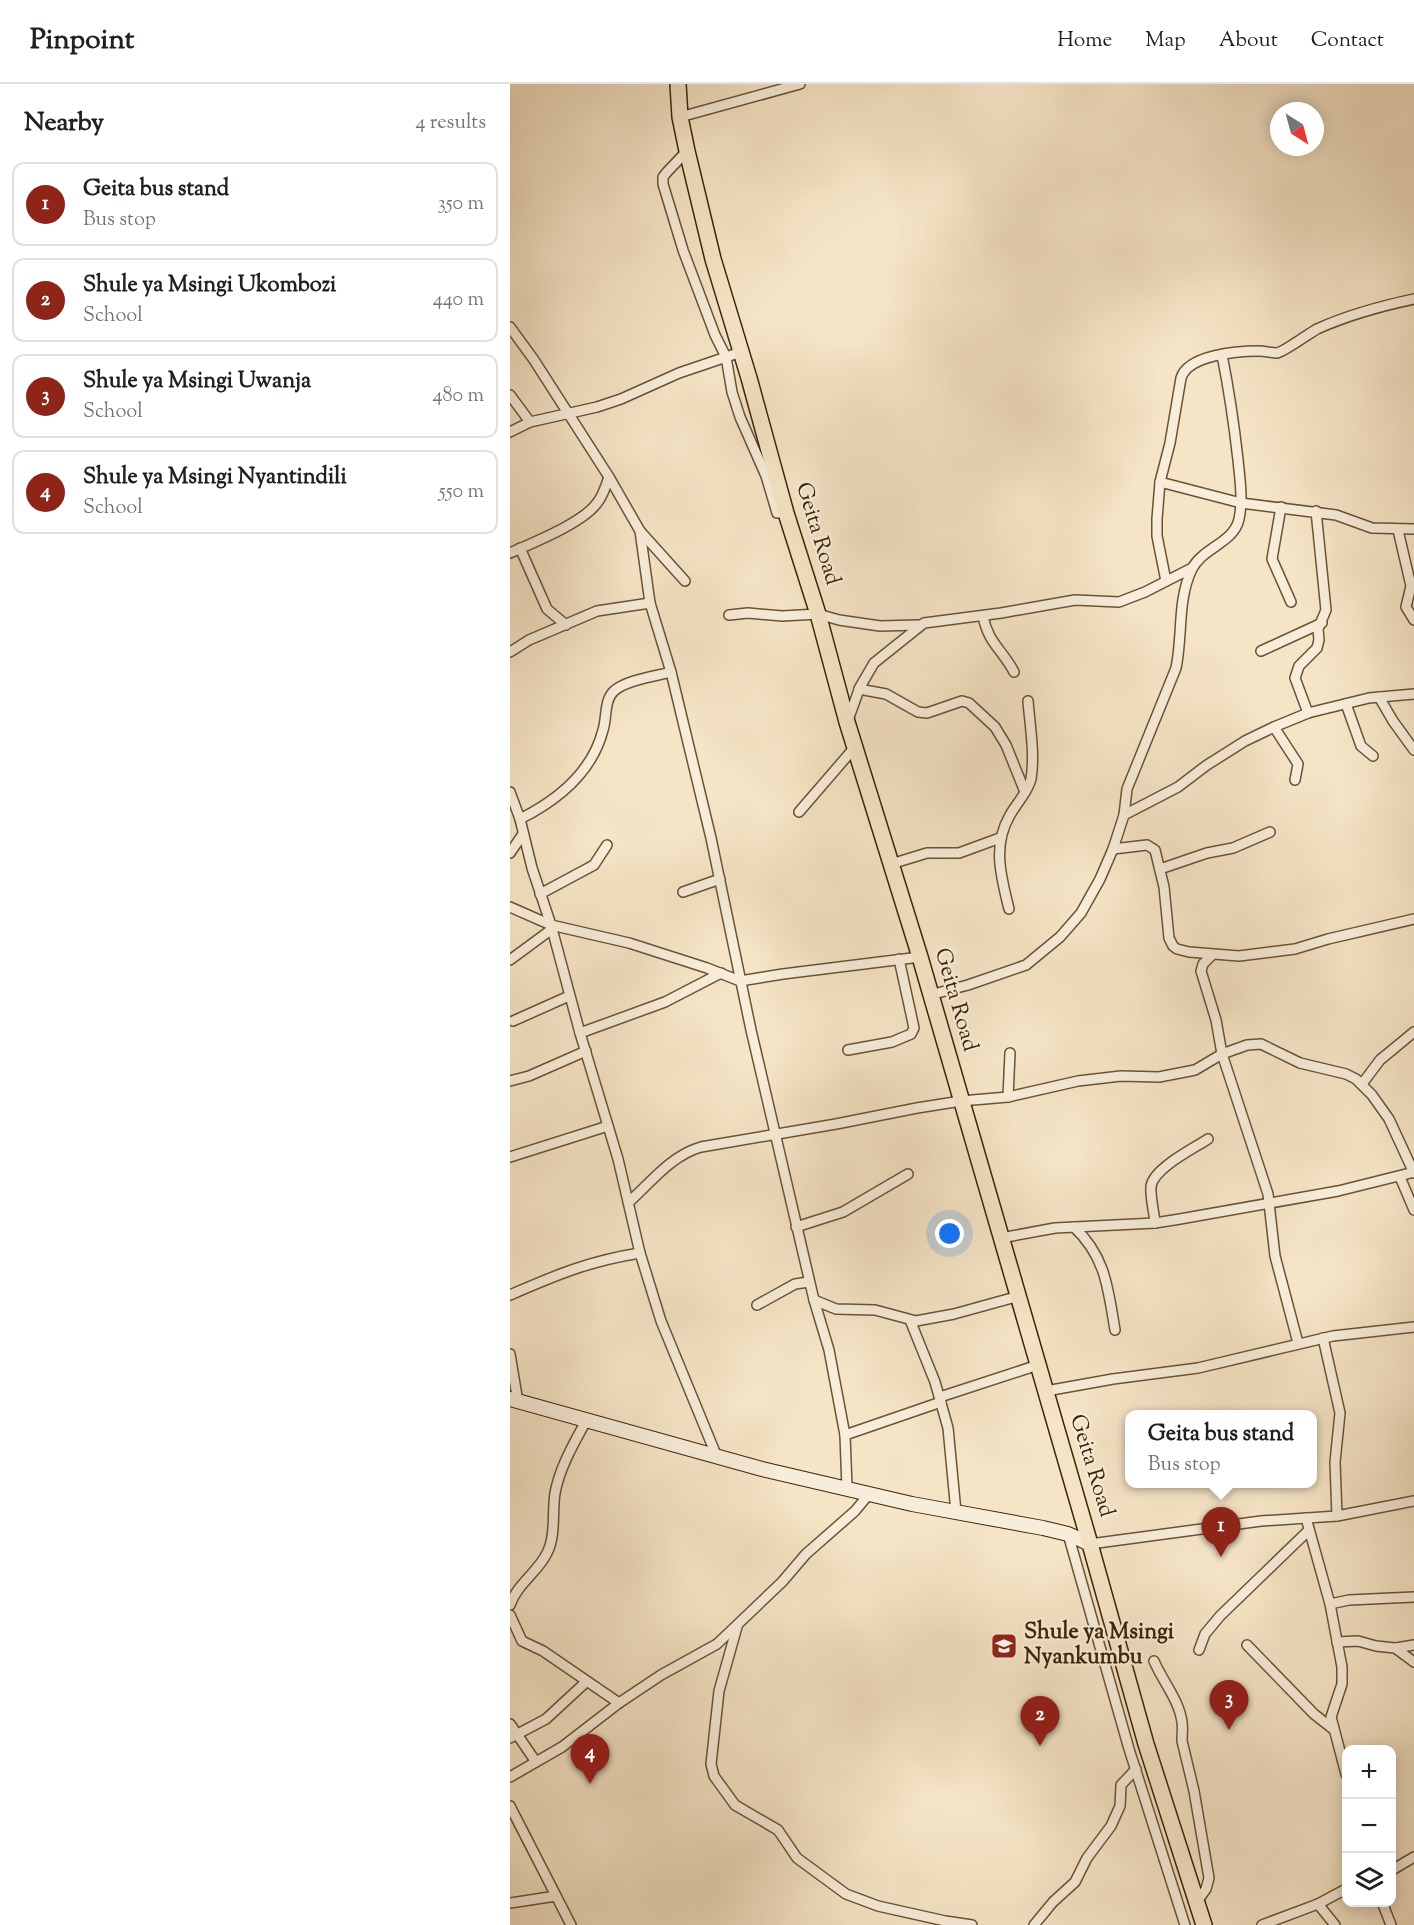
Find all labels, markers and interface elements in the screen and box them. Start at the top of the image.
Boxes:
text: Pinpoint [30,21,134,61]
text: Home [1057,26,1112,56]
text: Map [1145,26,1186,56]
text: About [1219,26,1278,56]
text: Contact [1311,26,1384,56]
north arrow [1270,102,1324,156]
text: Nearby [24,105,104,142]
text: 4 results [415,109,486,138]
text: Geita bus stand [83,174,229,206]
text: 1 [42,190,49,219]
text: 350 m [438,190,484,219]
text: Bus stop [83,206,156,235]
text: Shule ya Msingi Ukombozi [83,270,336,302]
text: 2 [41,286,50,315]
text: 440 m [433,286,484,315]
text: School [83,302,143,331]
text: Shule ya Msingi Uwanja [83,366,311,398]
text: 3 [41,382,50,411]
text: 480 m [433,382,484,411]
text: School [83,398,143,427]
text: Shule ya Msingi Nyantindili [83,462,347,494]
text: 4 [40,478,51,507]
text: 550 m [439,478,484,507]
street label: Geita Road [786,479,848,589]
text: School [83,494,143,523]
street label: Geita Road [925,945,985,1055]
your location [935,1219,964,1248]
popup [1125,1410,1317,1488]
street label: Geita Road [1060,1411,1122,1521]
text: Geita bus stand [1148,1419,1294,1451]
text: Bus stop [1148,1451,1221,1480]
pin: 1 [1202,1508,1240,1557]
place label: Shule ya Msingi Nyankumbu [1024,1617,1175,1674]
school or university icon: Shule ya Msingi Nyankumbu [989,1631,1019,1661]
pin: 3 [1210,1680,1248,1730]
pin: 2 [1020,1696,1060,1746]
pin: 4 [570,1734,610,1784]
map controls [1342,1745,1396,1907]
button: + [1342,1745,1396,1799]
button: − [1342,1799,1396,1853]
button: layers [1342,1853,1396,1907]

